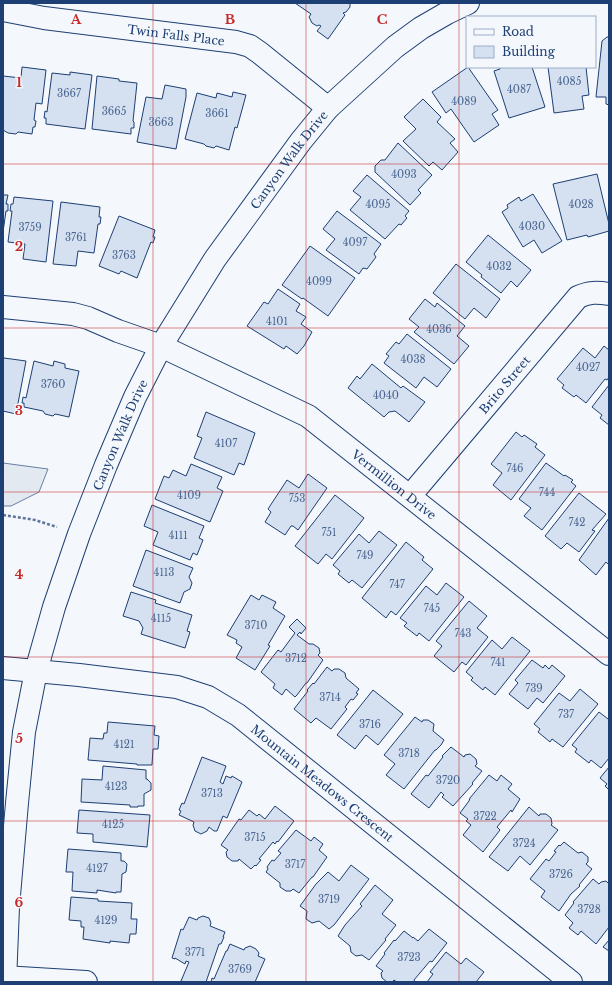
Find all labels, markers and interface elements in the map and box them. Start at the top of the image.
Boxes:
text: A [70,11,82,28]
text: B [225,11,235,28]
text: C [377,11,388,28]
legend [466,16,596,68]
street label: Twin Falls Place [127,21,226,48]
text: Road [502,24,534,39]
text: Building [502,44,556,59]
text: 1 [16,74,22,91]
house number: 4085 [557,75,582,88]
house number: 4087 [507,83,532,96]
house number: 3667 [57,87,82,100]
house number: 4089 [451,95,477,108]
house number: 3665 [102,105,127,118]
house number: 3661 [205,107,229,120]
street label: Canyon Walk Drive [247,107,331,212]
house number: 3663 [148,116,174,129]
house number: 4093 [391,168,417,181]
house number: 4095 [365,198,391,211]
house number: 4028 [568,198,594,211]
house number: 4030 [519,220,545,233]
house number: 3759 [18,221,42,234]
house number: 3761 [65,231,87,244]
house number: 4097 [343,236,368,249]
text: 2 [15,238,23,255]
house number: 3763 [112,249,136,262]
house number: 4032 [486,260,512,273]
house number: 4099 [306,275,332,288]
house number: 4101 [266,315,288,328]
house number: 4036 [426,323,452,336]
street label: Brito Street [476,352,533,416]
house number: 4038 [400,353,426,366]
house number: 4027 [576,361,601,374]
street label: Canyon Walk Drive [89,376,150,492]
house number: 3760 [41,378,65,391]
house number: 4040 [373,389,399,402]
text: 3 [15,402,23,419]
house number: 4107 [215,437,238,450]
street label: Vermillion Drive [348,446,440,522]
house number: 746 [506,462,524,475]
house number: 744 [539,486,555,499]
house number: 4109 [177,489,201,502]
house number: 753 [289,492,305,505]
house number: 742 [569,516,585,529]
house number: 751 [321,526,337,539]
house number: 4111 [168,529,188,542]
house number: 749 [356,549,374,562]
text: 4 [15,566,24,583]
house number: 4113 [154,566,174,579]
house number: 747 [389,578,406,591]
house number: 745 [424,602,440,615]
house number: 4115 [151,612,172,625]
house number: 3710 [245,619,267,632]
house number: 743 [455,627,471,640]
house number: 3712 [285,652,307,665]
house number: 741 [490,656,506,669]
house number: 739 [525,682,543,695]
house number: 3714 [319,691,341,704]
house number: 737 [558,708,575,721]
house number: 3716 [359,718,381,731]
street label: Mountain Meadows Crescent [248,721,397,845]
text: 5 [15,730,23,747]
house number: 4121 [114,738,134,751]
house number: 3718 [398,747,420,760]
house number: 3720 [436,774,460,787]
house number: 4123 [105,780,127,793]
house number: 3713 [201,787,223,800]
house number: 3722 [473,810,497,823]
house number: 4125 [102,818,124,831]
house number: 3715 [244,831,266,844]
house number: 3724 [512,837,536,850]
house number: 3717 [285,858,306,871]
house number: 4127 [86,862,109,875]
house number: 3726 [549,868,573,881]
house number: 3719 [318,893,340,906]
text: 6 [15,894,24,911]
house number: 3728 [577,903,601,916]
house number: 4129 [95,914,117,927]
house number: 3771 [185,946,205,959]
house number: 3723 [397,951,421,964]
house number: 3769 [228,963,252,976]

